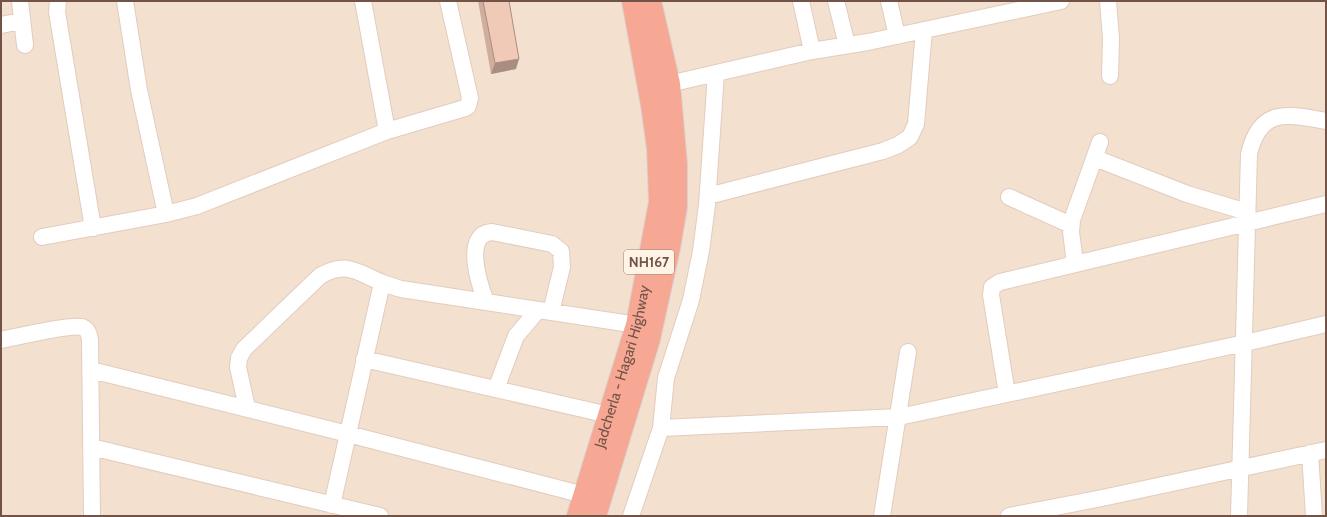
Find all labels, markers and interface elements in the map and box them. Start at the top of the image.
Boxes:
road number: NH167 [624,250,674,274]
street label: Jadcherla - Hagari Highway [590,283,653,451]

